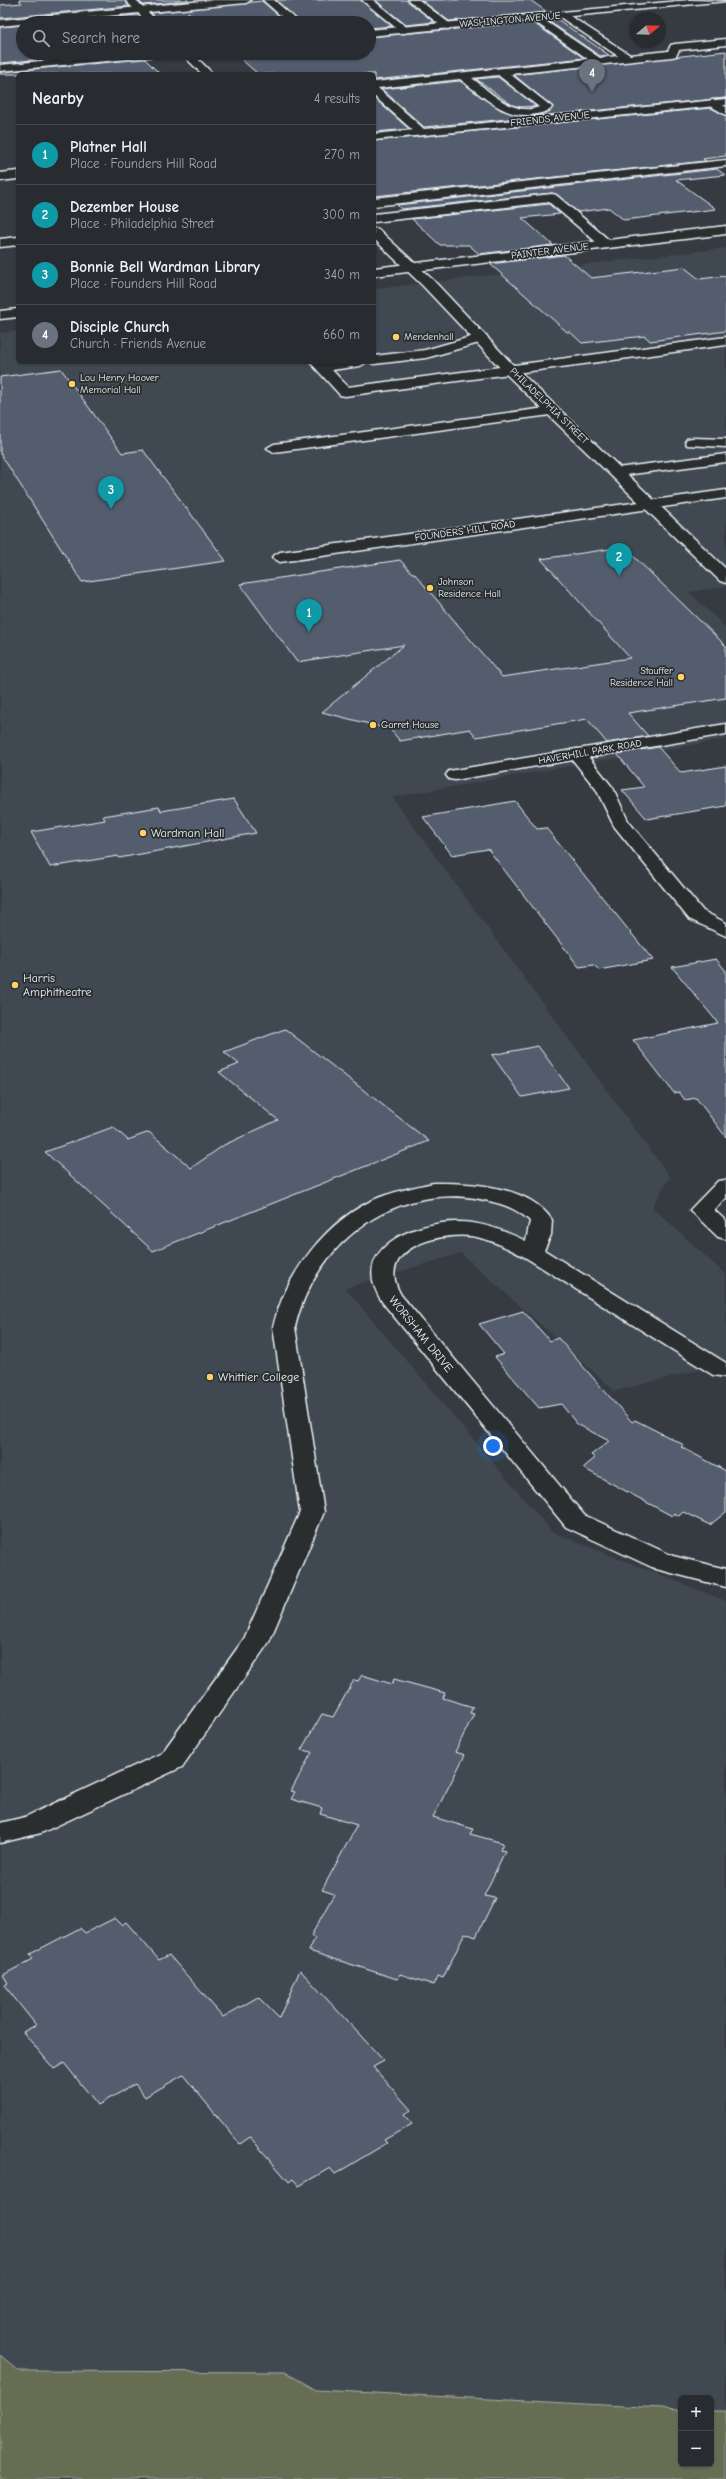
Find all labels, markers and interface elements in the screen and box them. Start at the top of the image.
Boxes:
street label: WASHINGTON AVENUE [459,10,561,30]
north arrow [630,12,666,48]
search box [16,16,376,60]
icon: search [30,27,52,49]
text: Search here [62,29,140,47]
pin: 4 [579,59,605,92]
text: Nearby [32,89,83,108]
text: 4 results [314,91,360,106]
street label: FRIENDS AVENUE [510,109,590,129]
text: Platner Hall [70,138,147,156]
text: 1 [42,147,48,162]
text: 270 m [324,147,360,162]
text: Place · Founders Hill Road [70,156,217,171]
text: Dezember House [70,198,179,216]
text: 2 [42,207,48,222]
text: 300 m [322,207,360,222]
text: Place · Philadelphia Street [70,216,214,231]
street label: PAINTER AVENUE [510,240,590,262]
text: Bonnie Bell Wardman Library [70,258,260,276]
text: 3 [42,267,48,282]
text: 340 m [324,267,360,282]
text: Place · Founders Hill Road [70,276,217,291]
text: Disciple Church [70,318,169,336]
text: 4 [42,327,48,342]
text: 660 m [323,327,360,342]
place label: Mendenhall [404,331,454,343]
marker: Mendenhall [391,332,401,342]
text: Church · Friends Avenue [70,336,206,351]
street label: PHILADELPHIA STREET [507,365,591,447]
place label: Lou Henry Hoover Memorial Hall [80,372,159,396]
marker: Lou Henry Hoover Memorial Hall [67,379,77,389]
pin: 3 [98,476,124,509]
street label: FOUNDERS HILL ROAD [414,518,516,544]
pin: 2 [606,543,632,576]
place label: Johnson Residence Hall [438,576,501,600]
marker: Johnson Residence Hall [425,583,435,593]
pin: 1 [296,599,322,632]
place label: Stauffer Residence Hall [610,665,673,689]
marker: Stauffer Residence Hall [676,672,686,682]
place label: Garret House [381,719,439,731]
marker: Garret House [368,720,378,730]
street label: HAVERHILL PARK ROAD [537,737,643,767]
place label: Wardman Hall [151,826,224,840]
marker: Wardman Hall [138,828,148,838]
place label: Harris Amphitheatre [23,971,91,999]
marker: Harris Amphitheatre [10,980,20,990]
street label: WORSHAM DRIVE [386,1293,456,1375]
place label: Whittier College [218,1370,299,1384]
marker: Whittier College [205,1372,215,1382]
your location [483,1436,503,1456]
map controls [678,2395,714,2467]
button: + [678,2395,714,2431]
button: − [678,2431,714,2467]

